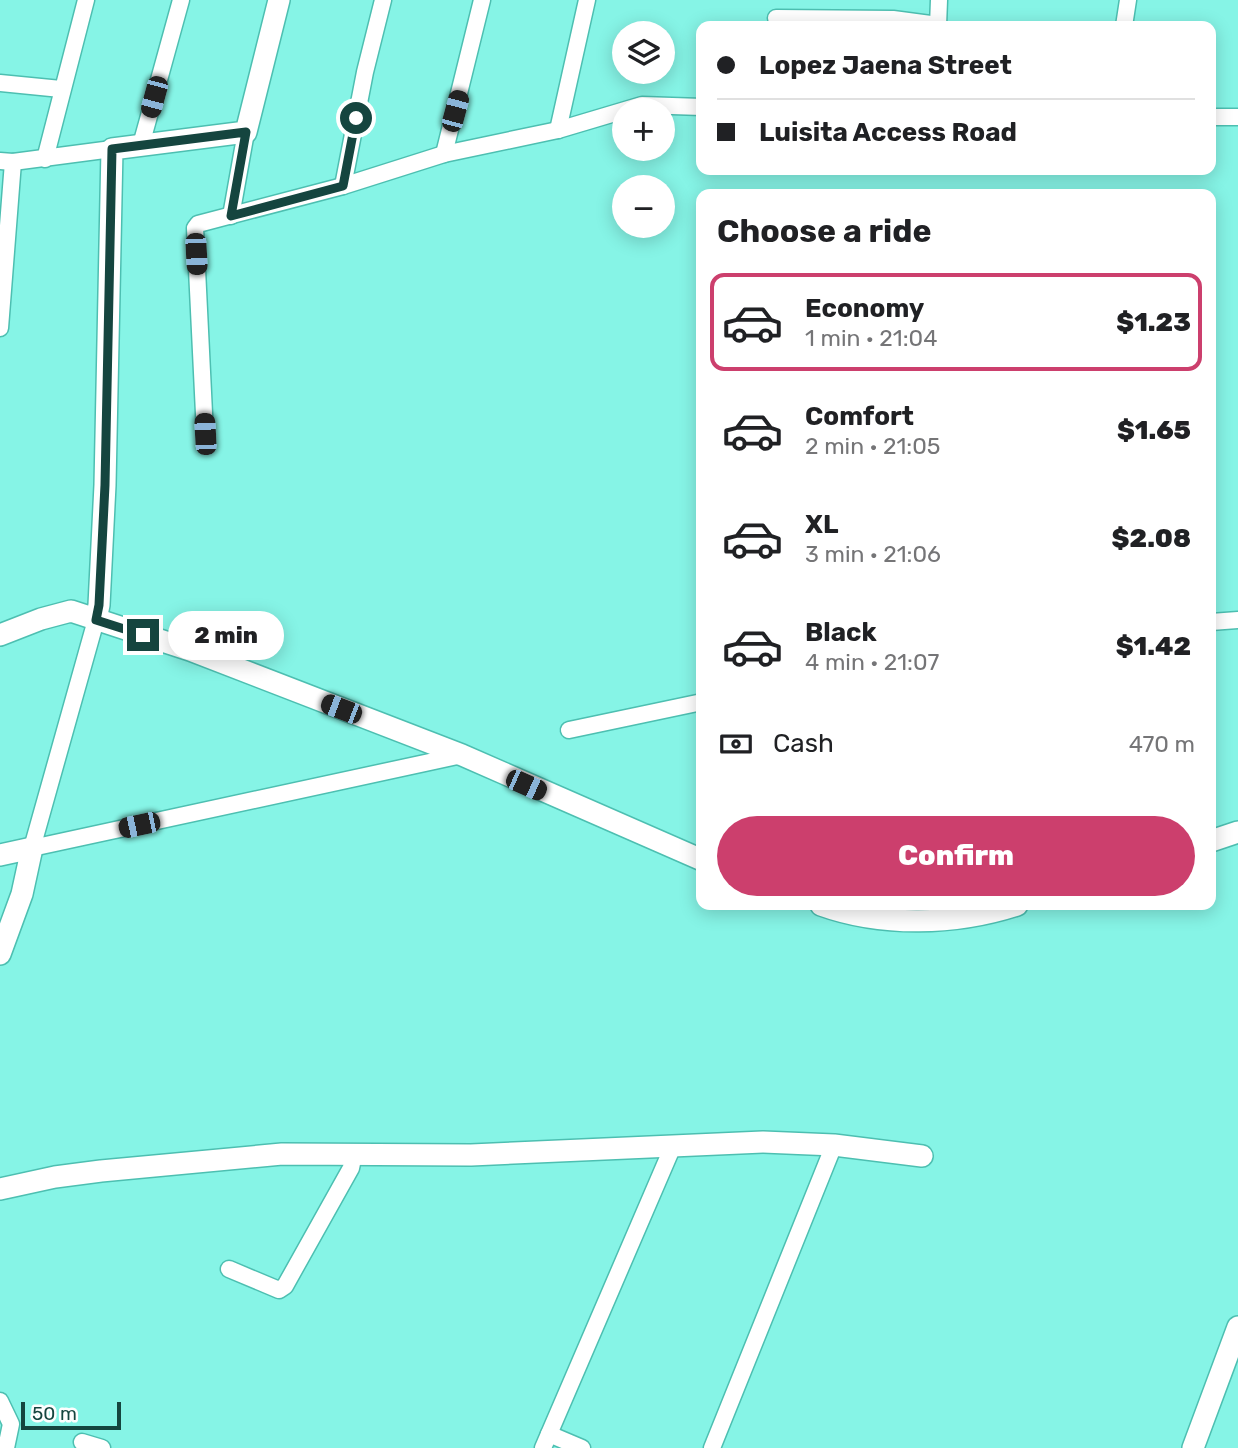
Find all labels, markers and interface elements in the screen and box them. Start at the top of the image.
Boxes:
map controls [612,21,675,238]
button: layers [612,21,675,84]
text: Lopez Jaena Street [759,50,1012,81]
car [139,74,170,120]
car [440,88,471,134]
button: + [612,98,675,161]
route start [340,102,372,134]
text: Luisita Access Road [759,117,1017,148]
button: − [612,175,675,238]
text: Choose a ride [717,212,931,250]
car [185,232,208,276]
icon: car [721,291,784,354]
text: Economy [805,293,924,324]
text: $1.23 [1116,307,1191,338]
text: 1 min · 21:04 [805,324,937,352]
icon: car [721,399,784,462]
text: Comfort [805,401,914,432]
car [194,412,217,456]
text: $1.65 [1117,415,1191,446]
text: 2 min · 21:05 [805,432,940,460]
icon: car [721,507,784,570]
text: XL [805,509,838,540]
text: $2.08 [1112,523,1191,554]
text: 3 min · 21:06 [805,540,941,568]
callout: 2 min [168,610,283,660]
icon: car [721,615,784,678]
text: Black [805,617,877,648]
route end [127,619,159,651]
text: 2 min [194,621,258,649]
text: $1.42 [1116,631,1191,662]
text: 4 min · 21:07 [805,648,939,676]
car [318,692,365,726]
icon: cash [717,725,755,763]
text: Cash [773,728,834,759]
text: 470 m [1129,730,1195,758]
car [503,767,550,803]
car [117,810,162,840]
button: Confirm [717,816,1195,896]
scale bar [21,1399,121,1431]
text: 50 m [32,1402,77,1425]

